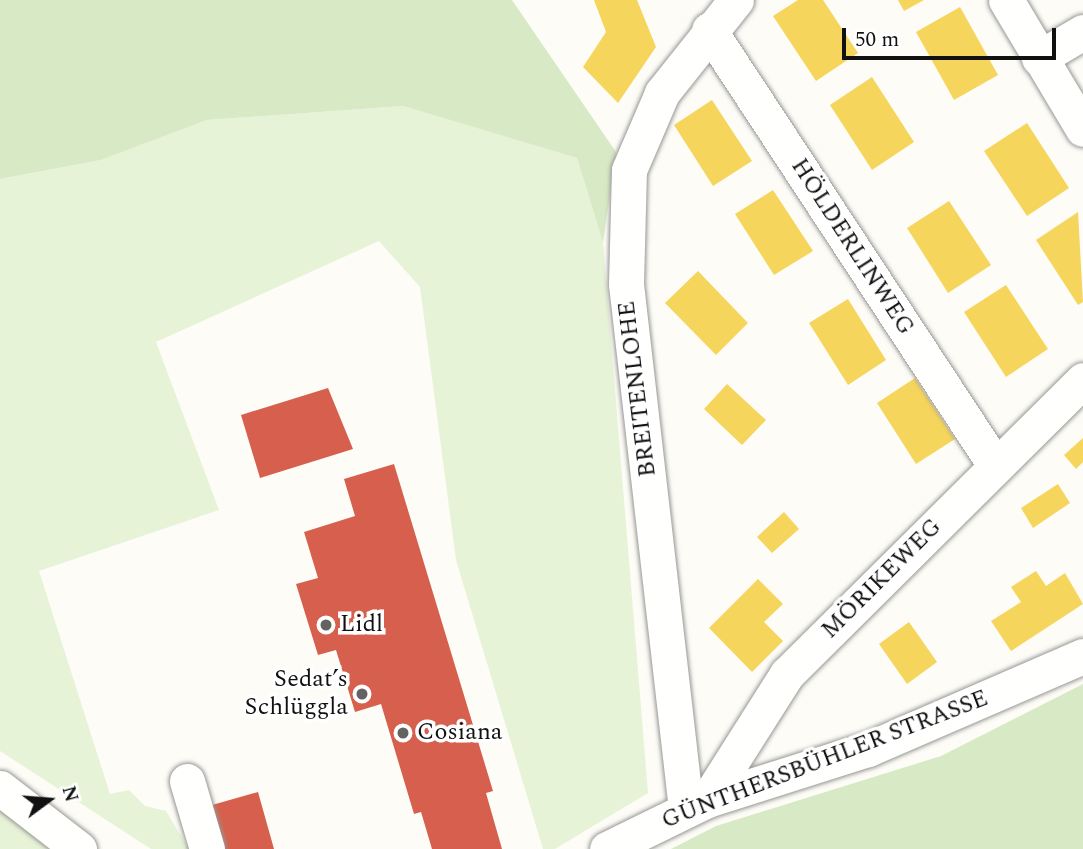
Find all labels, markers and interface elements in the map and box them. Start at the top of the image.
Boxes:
scale bar [845,14,1058,58]
text: 50 m [855,24,899,56]
street label: HÖLDERLINWEG [784,153,920,341]
street label: BREITENLOHE [613,299,663,479]
street label: MÖRIKEWEG [816,513,948,645]
place label: Lidl [340,611,383,639]
marker: Lidl [318,617,334,633]
place label: Sedat’s Schlüggla [245,666,348,722]
street label: GÜNTHERSBÜHLER STRASSE [658,684,992,836]
marker: Sedat’s Schlüggla [354,686,370,702]
place label: Cosiana [417,719,503,747]
marker: Cosiana [395,725,411,741]
north arrow [14,765,84,835]
text: N [54,783,86,806]

